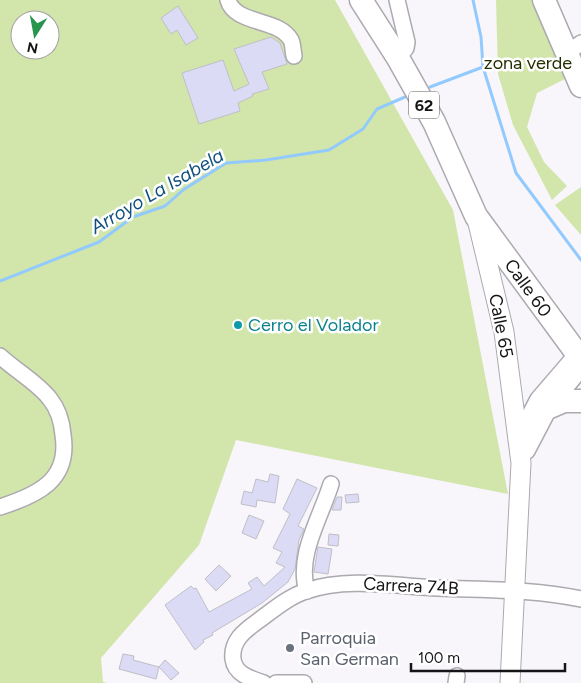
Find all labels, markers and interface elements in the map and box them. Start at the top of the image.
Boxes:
north arrow [10,10,60,60]
text: N [26,38,40,57]
park label: zona verde [484,52,572,74]
road number: 62 [409,92,439,118]
water label: Arroyo La Isabela [85,144,228,239]
street label: Calle 60 [500,255,556,321]
street label: Calle 65 [484,292,518,360]
place label: Cerro el Volador [248,314,379,336]
marker: Cerro el Volador [232,319,244,331]
street label: Carrera 74B [363,573,459,599]
place label: Parroquia San German [300,627,399,670]
scale bar [411,640,565,672]
marker: Parroquia San German [284,642,296,654]
text: 100 m [418,649,460,667]

